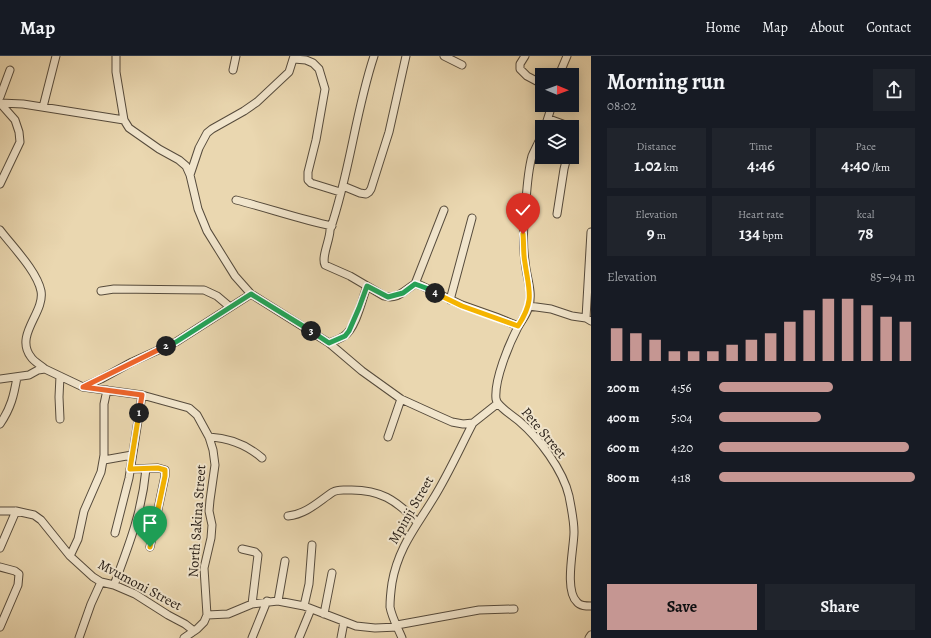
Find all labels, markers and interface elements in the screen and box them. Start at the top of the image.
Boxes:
text: Map [20,15,55,41]
text: Home [705,18,740,37]
text: Map [762,18,788,37]
text: About [810,18,844,37]
text: Contact [866,18,911,37]
text: Morning run [607,67,725,97]
north arrow [535,68,579,112]
map controls [535,68,579,164]
button: share [873,69,915,111]
text: 08:02 [607,97,636,114]
button: layers [535,120,579,164]
text: Distance [637,139,676,154]
text: Time [750,139,772,154]
text: Pace [855,139,876,154]
text: 1.02 [634,154,662,177]
text: 4:46 [747,154,775,177]
text: 4:40 [841,154,870,177]
text: km [662,160,678,175]
text: /km [870,160,890,175]
pin [506,193,540,234]
icon: check [512,199,534,221]
text: Elevation [635,207,677,222]
text: Heart rate [738,207,784,222]
text: kcal [857,207,874,222]
text: 9 [647,222,655,245]
text: 134 [739,222,760,245]
text: 78 [858,222,873,245]
text: m [655,228,666,243]
text: bpm [760,228,783,243]
text: Elevation [607,268,657,285]
text: 85–94 m [870,268,915,285]
pin: 4 [425,283,445,303]
text: 4 [432,285,438,300]
pin: 3 [301,321,321,341]
text: 3 [309,323,313,338]
pin: 2 [156,336,176,356]
text: 2 [163,338,169,353]
text: 200 m [607,379,640,396]
text: 4:56 [671,379,692,396]
pin: 1 [129,403,149,423]
street label: Pete Street [517,403,571,463]
text: 1 [137,405,141,420]
text: 400 m [607,409,639,426]
text: 5:04 [671,409,693,426]
text: 600 m [607,439,639,456]
text: 4:20 [671,439,693,456]
street label: North Sakina Street [184,464,210,578]
text: 800 m [607,469,639,486]
text: 4:18 [671,469,691,486]
street label: Mpinji Street [384,472,438,547]
pin [133,506,167,547]
icon: arrive [139,512,161,534]
street label: Mvumoni Street [95,555,186,615]
button: Save [607,584,757,630]
button: Share [765,584,915,630]

